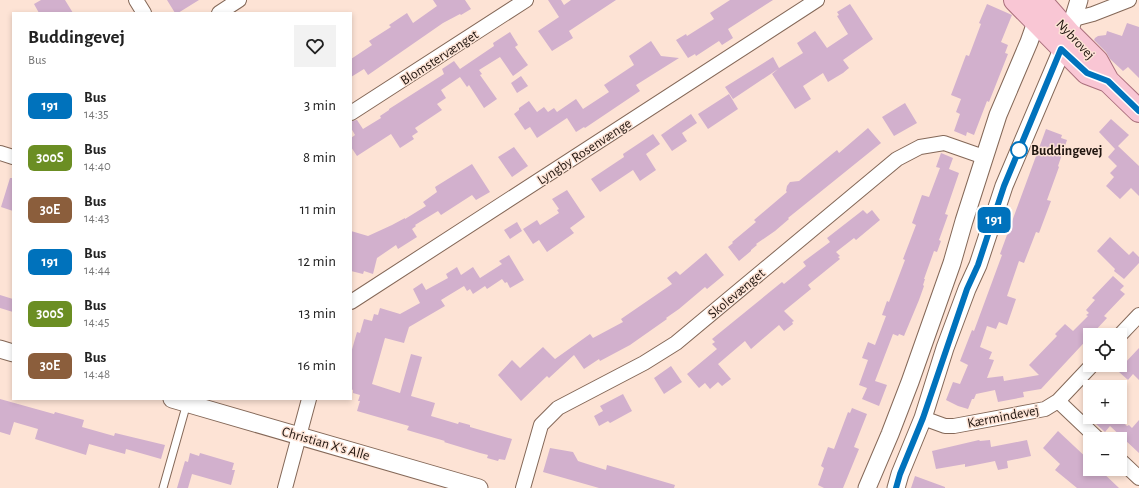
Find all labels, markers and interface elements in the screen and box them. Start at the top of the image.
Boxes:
street label: Nybrovej [1053,17,1097,62]
button: heart [294,25,336,67]
street label: Blomstervænget [398,27,481,88]
text: Buddingevej [28,28,125,47]
text: Bus [28,54,46,67]
text: Bus [84,90,106,105]
text: 3 min [304,98,336,113]
text: 191 [42,99,58,113]
text: 14:35 [84,108,109,121]
street label: Lyngby Rosenvænge [535,116,634,187]
marker: Buddingevej [1010,141,1028,159]
text: Bus [84,142,106,157]
place label: Buddingevej [1031,144,1102,158]
text: 8 min [303,150,336,165]
text: 300S [36,151,64,165]
text: 14:40 [84,160,111,173]
text: Bus [84,194,106,209]
text: 11 min [300,202,336,217]
text: 30E [40,203,60,217]
line badge: 191 [971,207,1017,233]
text: 14:43 [84,212,109,225]
text: 191 [986,213,1002,227]
text: Bus [84,246,106,261]
text: 12 min [298,254,336,269]
text: 191 [42,255,58,269]
text: 14:44 [84,264,110,277]
street label: Skolevænget [705,266,768,321]
text: Bus [84,298,106,313]
text: 13 min [299,306,336,321]
text: 300S [36,307,64,321]
text: 14:45 [84,316,109,329]
map controls [1083,328,1127,476]
button: locate [1083,328,1127,372]
text: Bus [84,350,106,365]
text: 16 min [298,358,336,373]
text: 30E [40,359,60,373]
text: 14:48 [84,368,110,381]
button: + [1083,380,1127,424]
street label: Kærmindevej [966,403,1040,431]
street label: Christian X's Alle [280,425,371,463]
button: − [1083,432,1127,476]

